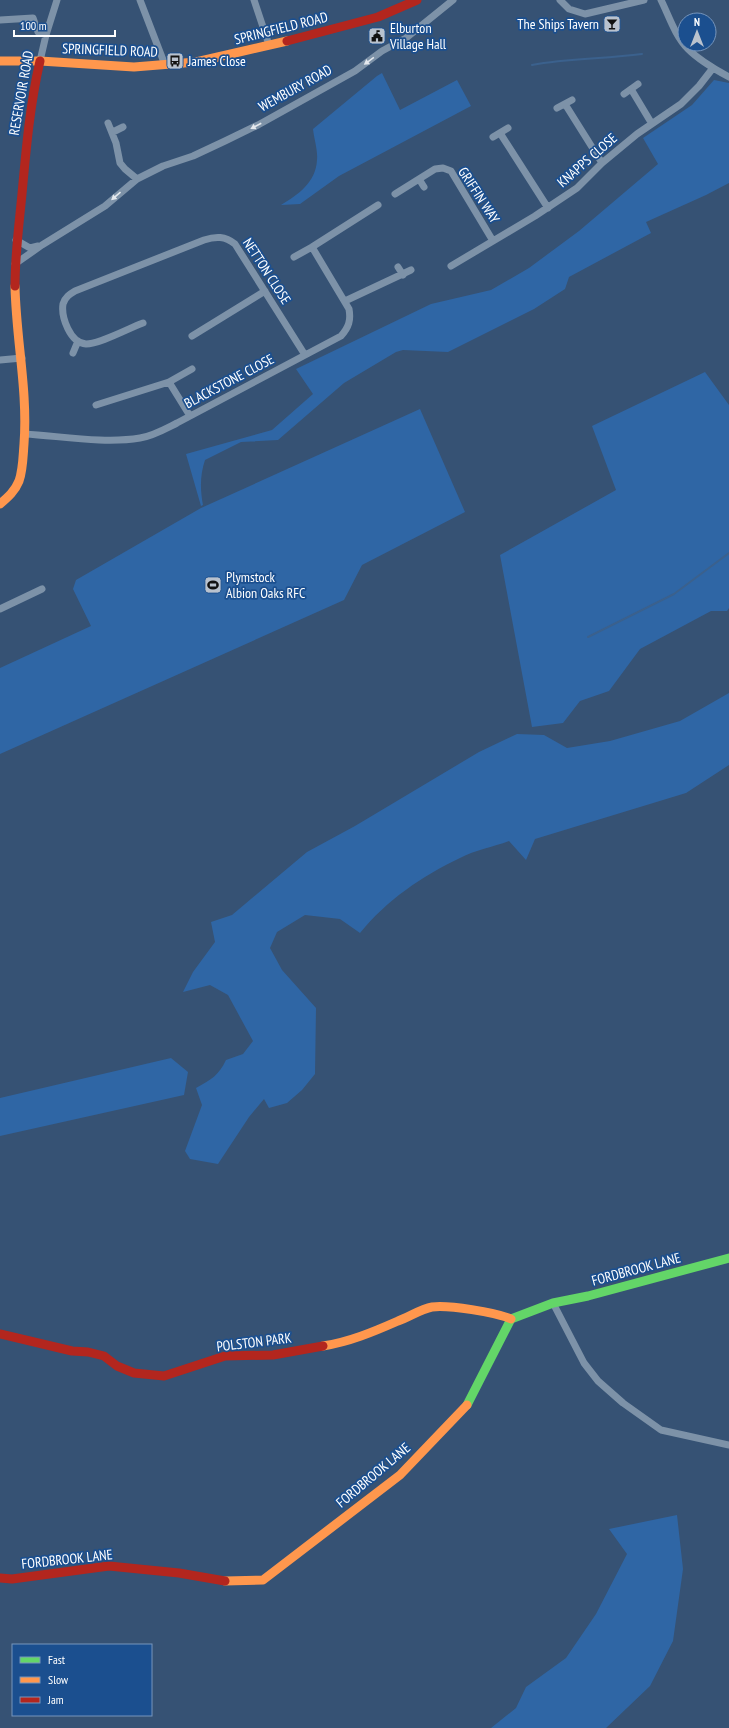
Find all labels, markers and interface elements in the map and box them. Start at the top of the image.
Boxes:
street label: SPRINGFIELD ROAD [232,8,330,48]
scale bar [14,12,115,38]
north arrow [677,12,717,52]
bar icon: The Ships Tavern [602,14,622,34]
place label: The Ships Tavern [517,15,599,33]
text: N [694,15,700,29]
text: 100 m [20,18,47,33]
place label: Elburton Village Hall [389,19,447,53]
public building icon: Elburton Village Hall [367,26,387,46]
street label: SPRINGFIELD ROAD [62,39,158,61]
street label: RESERVOIR ROAD [5,49,37,137]
bus stop icon: James Close [165,51,185,71]
place label: James Close [187,52,246,70]
one-way arrow [363,57,374,65]
street label: WEMBURY ROAD [255,60,335,116]
one-way arrow [250,123,262,129]
street label: KNAPPS CLOSE [553,129,621,191]
street label: GRIFFIN WAY [454,164,504,227]
one-way arrow [111,191,121,201]
street label: NETTON CLOSE [239,235,295,307]
street label: BLACKSTONE CLOSE [181,350,277,412]
place label: Plymstock Albion Oaks RFC [226,568,306,602]
sports icon: Plymstock Albion Oaks RFC [203,575,223,595]
street label: FORDBROOK LANE [590,1248,682,1290]
street label: POLSTON PARK [215,1328,293,1356]
street label: FORDBROOK LANE [332,1439,414,1511]
street label: FORDBROOK LANE [21,1545,113,1573]
legend [12,1644,152,1716]
text: Fast [48,1652,66,1667]
text: Slow [48,1672,69,1687]
text: Jam [47,1692,64,1707]

